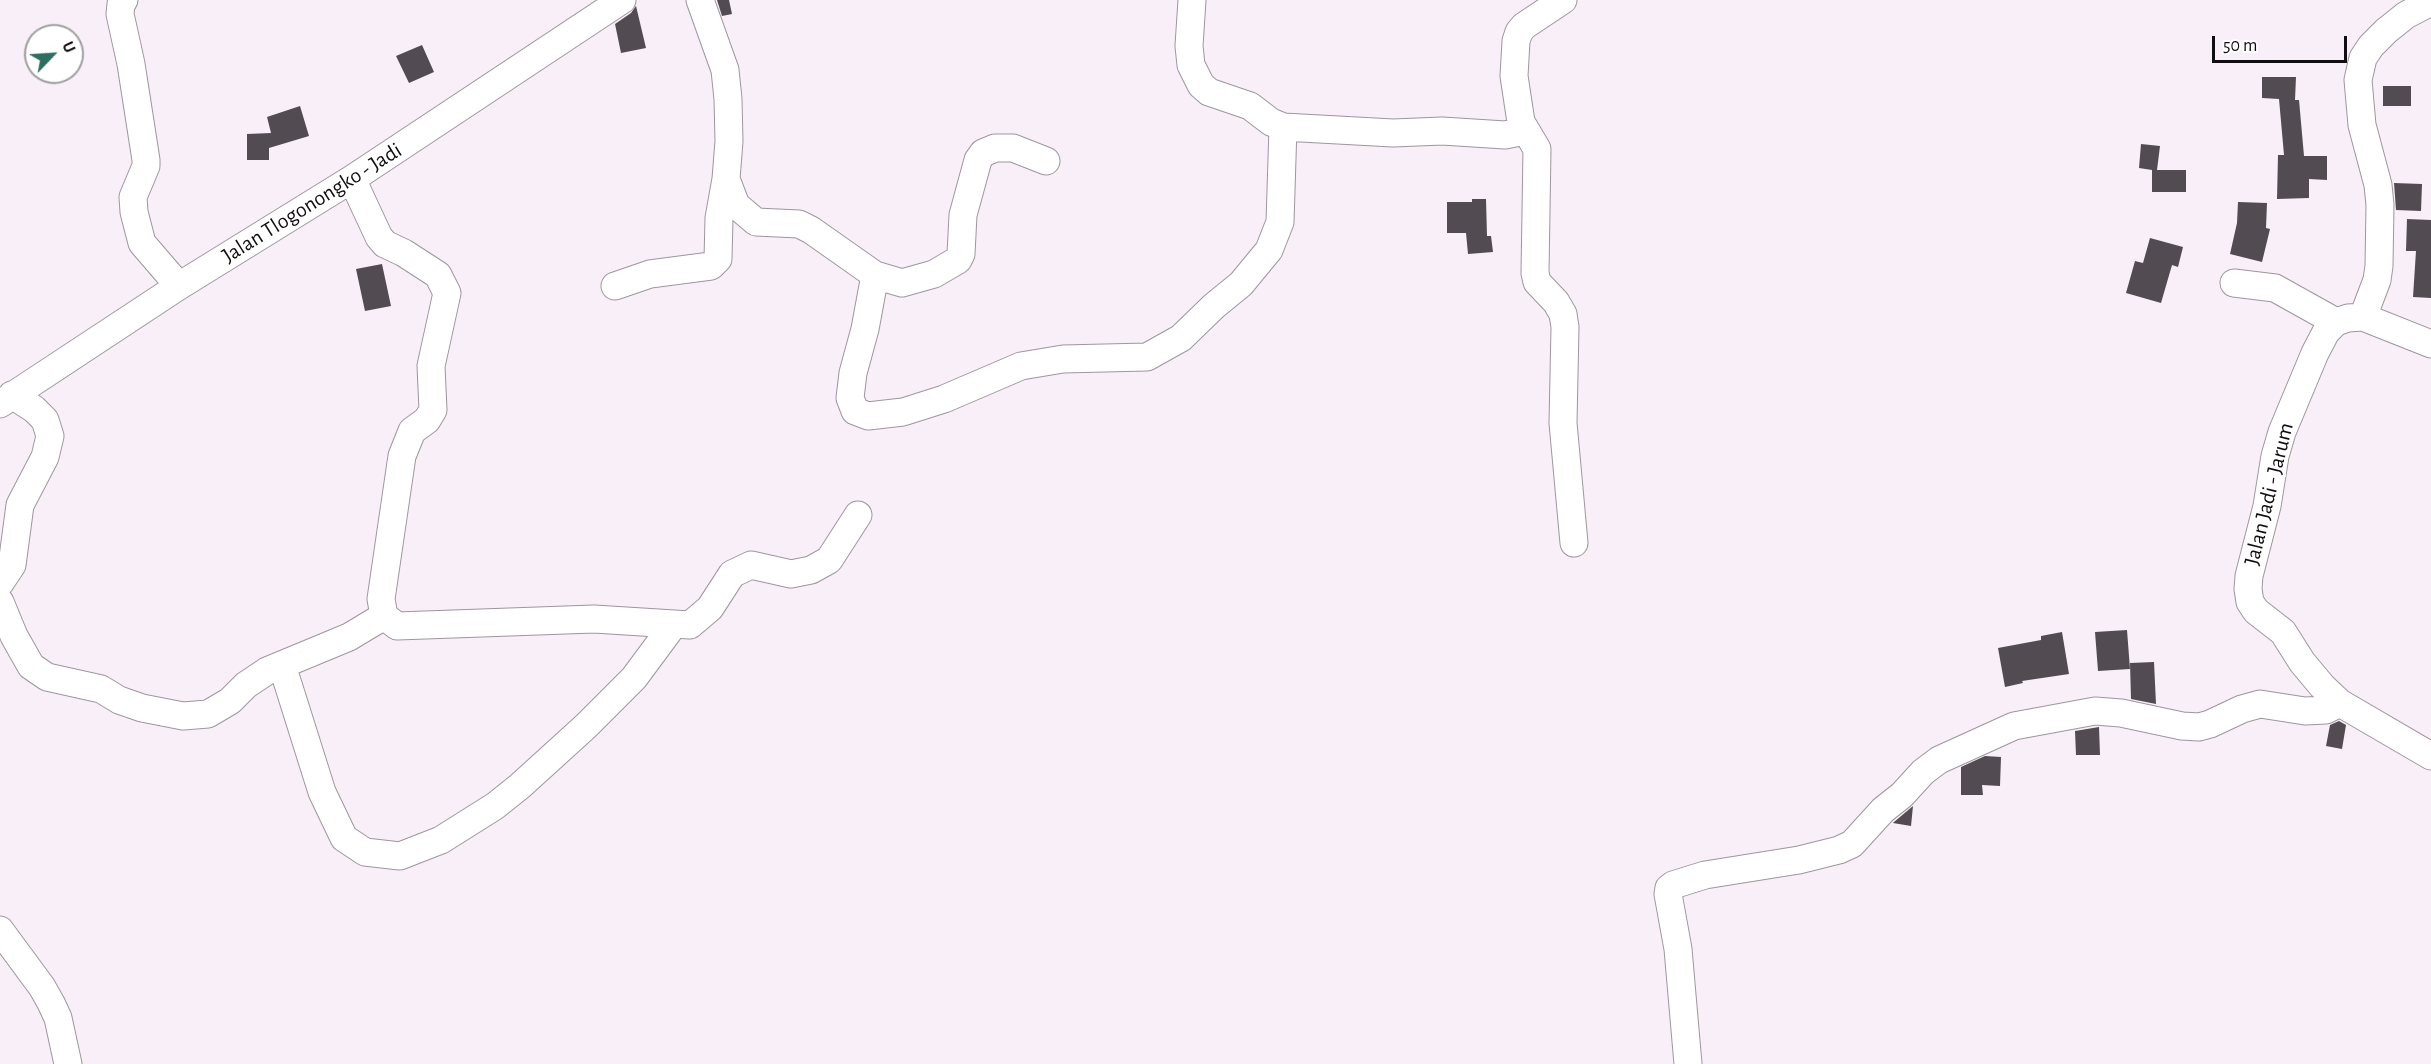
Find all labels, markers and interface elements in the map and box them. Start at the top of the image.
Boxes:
north arrow [24,24,84,84]
scale bar [2215,24,2350,62]
text: 50 m [2223,37,2257,55]
text: U [59,39,78,55]
street label: Jalan Tlogonongko - Jadi [217,137,407,269]
street label: Jalan Jadi - Jarum [2239,420,2299,568]

